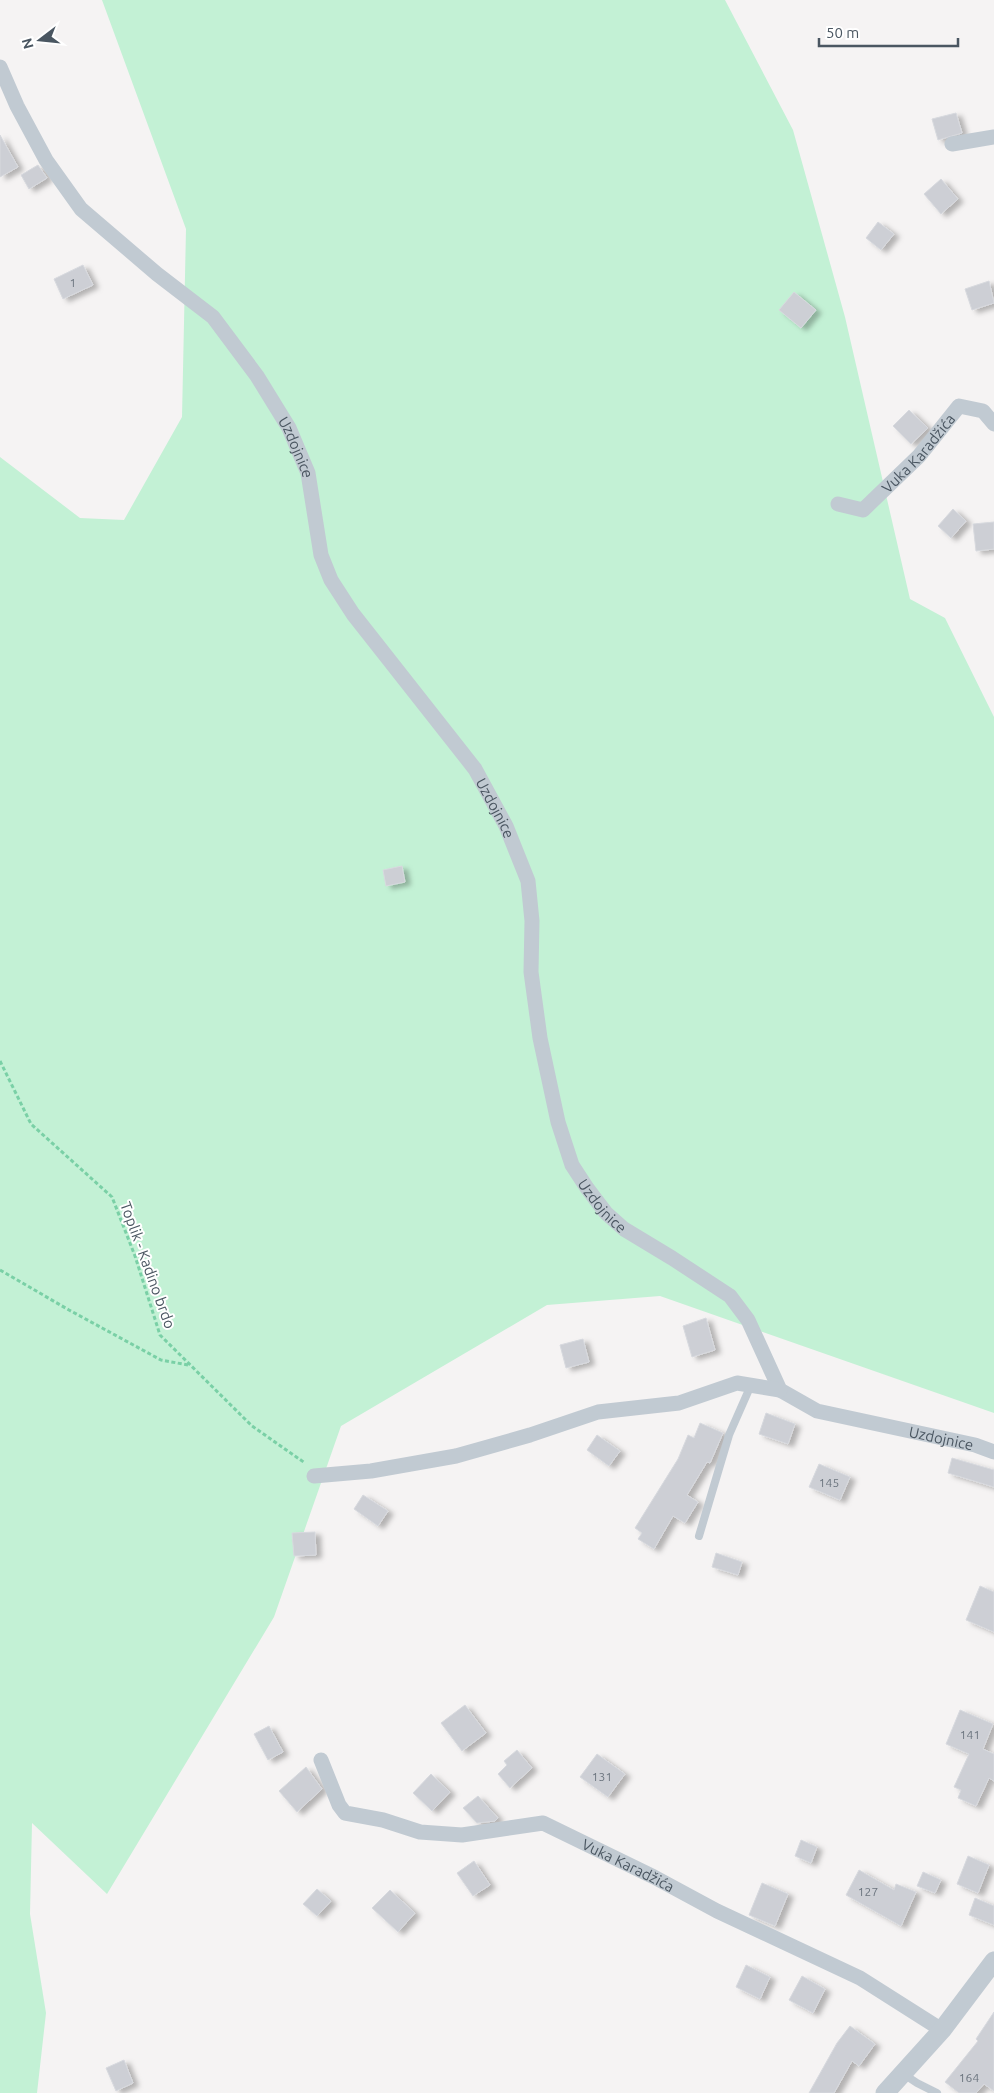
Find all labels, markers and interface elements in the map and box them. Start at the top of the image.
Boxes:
north arrow [15,15,65,65]
scale bar [819,15,958,47]
text: 50 m [826,24,859,41]
text: N [18,36,37,51]
house number: 1 [70,276,76,289]
street label: Vuka Karadžića [878,410,958,496]
street label: Uzdojnice [275,413,317,479]
street label: Uzdojnice [473,775,518,840]
street label: Uzdojnice [575,1176,630,1236]
street label: Toplik - Kadino brdo [117,1199,179,1331]
street label: Uzdojnice [907,1423,975,1453]
house number: 145 [819,1476,839,1489]
house number: 141 [960,1728,980,1741]
house number: 131 [592,1770,612,1783]
street label: Vuka Karadžića [579,1835,677,1895]
house number: 127 [858,1885,878,1898]
house number: 164 [959,2071,979,2084]

